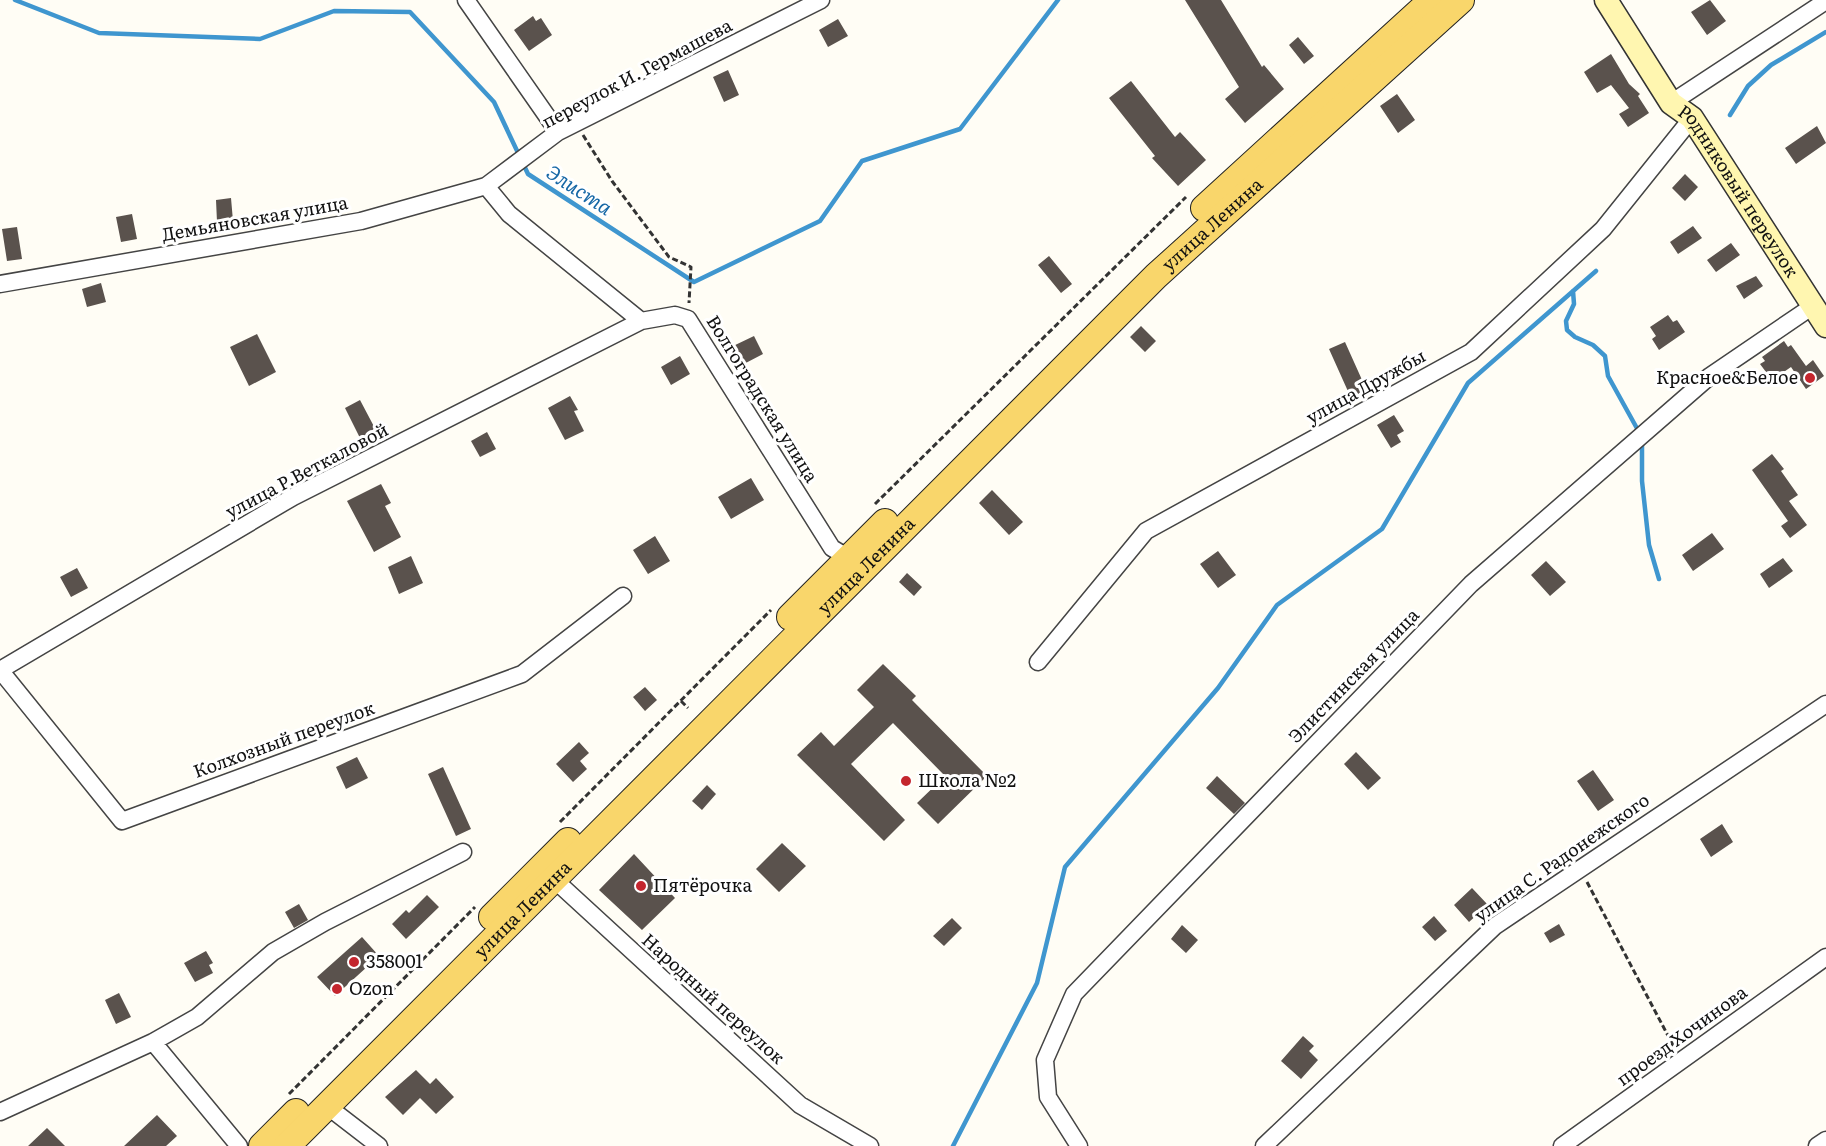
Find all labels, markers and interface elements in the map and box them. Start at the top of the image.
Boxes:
street label: переулок И. Гермашева [536,11,737,134]
street label: Родниковый переулок [1673,97,1806,282]
water label: Элиста [541,156,620,221]
street label: улица Ленина [1155,170,1268,277]
street label: Демьяновская улица [160,188,350,247]
street label: Волгоградская улица [701,309,826,487]
street label: улица Дружбы [1301,342,1430,430]
place label: Красное&Белое [1656,363,1798,390]
marker: Красное&Белое [1803,371,1817,385]
street label: улица Р.Веткаловой [220,415,393,524]
street label: улица Ленина [811,510,921,620]
street label: Элистинская улица [1281,601,1425,748]
street label: Колхозный переулок [189,693,378,784]
place label: Школа №2 [918,766,1016,793]
marker: Школа №2 [899,774,913,788]
street label: улица С. Радонежского [1468,786,1654,928]
street label: улица Ленина [467,853,577,964]
place label: Пятёрочка [653,871,752,898]
marker: Пятёрочка [634,879,648,893]
street label: Народный переулок [637,926,792,1070]
place label: 358001 [366,947,423,974]
marker: 358001 [347,955,361,969]
place label: Ozon [349,974,394,1001]
street label: проезд Хочинова [1610,978,1752,1091]
marker: Ozon [330,982,344,996]

